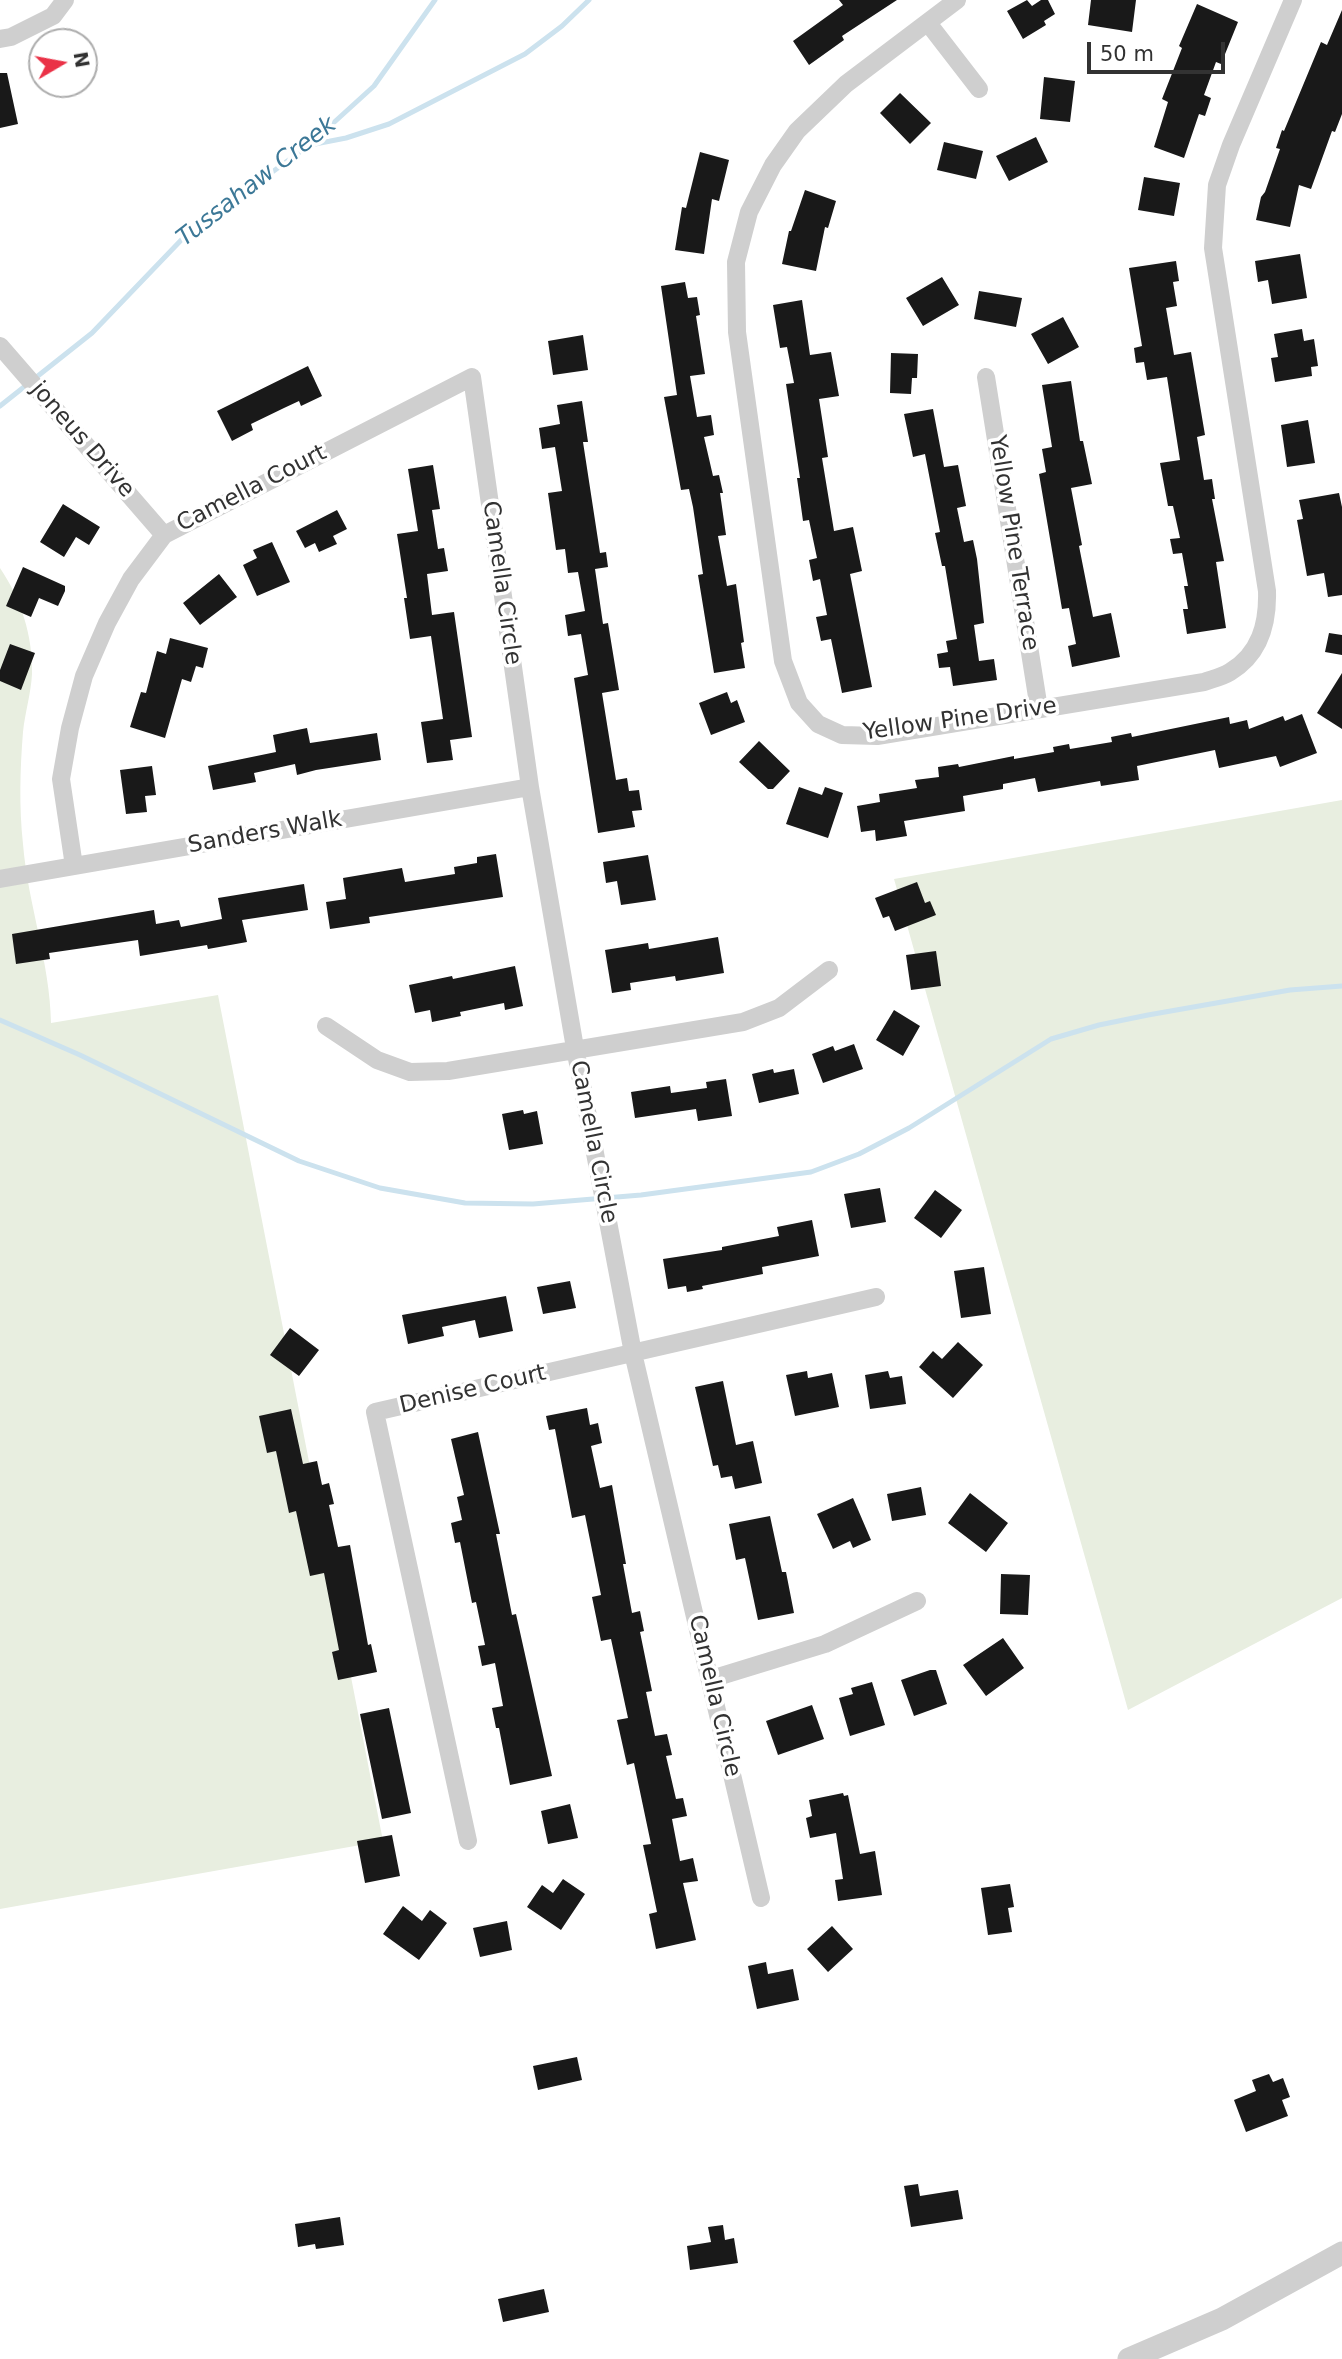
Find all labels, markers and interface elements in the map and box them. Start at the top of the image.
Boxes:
north arrow [28,28,98,98]
scale bar [1090,28,1228,72]
text: 50 m [1100,42,1154,66]
text: N [69,50,94,69]
water label: Tussahaw Creek [172,111,342,253]
street label: joneus Drive [24,376,140,504]
street label: Yellow Pine Terrace [982,433,1044,653]
street label: Camella Court [173,439,331,539]
street label: Camella Circle [476,499,526,667]
street label: Yellow Pine Drive [861,693,1059,747]
street label: Sanders Walk [186,806,344,860]
street label: Camella Circle [564,1058,622,1226]
street label: Denise Court [397,1360,549,1420]
street label: Camella Circle [682,1612,746,1780]

